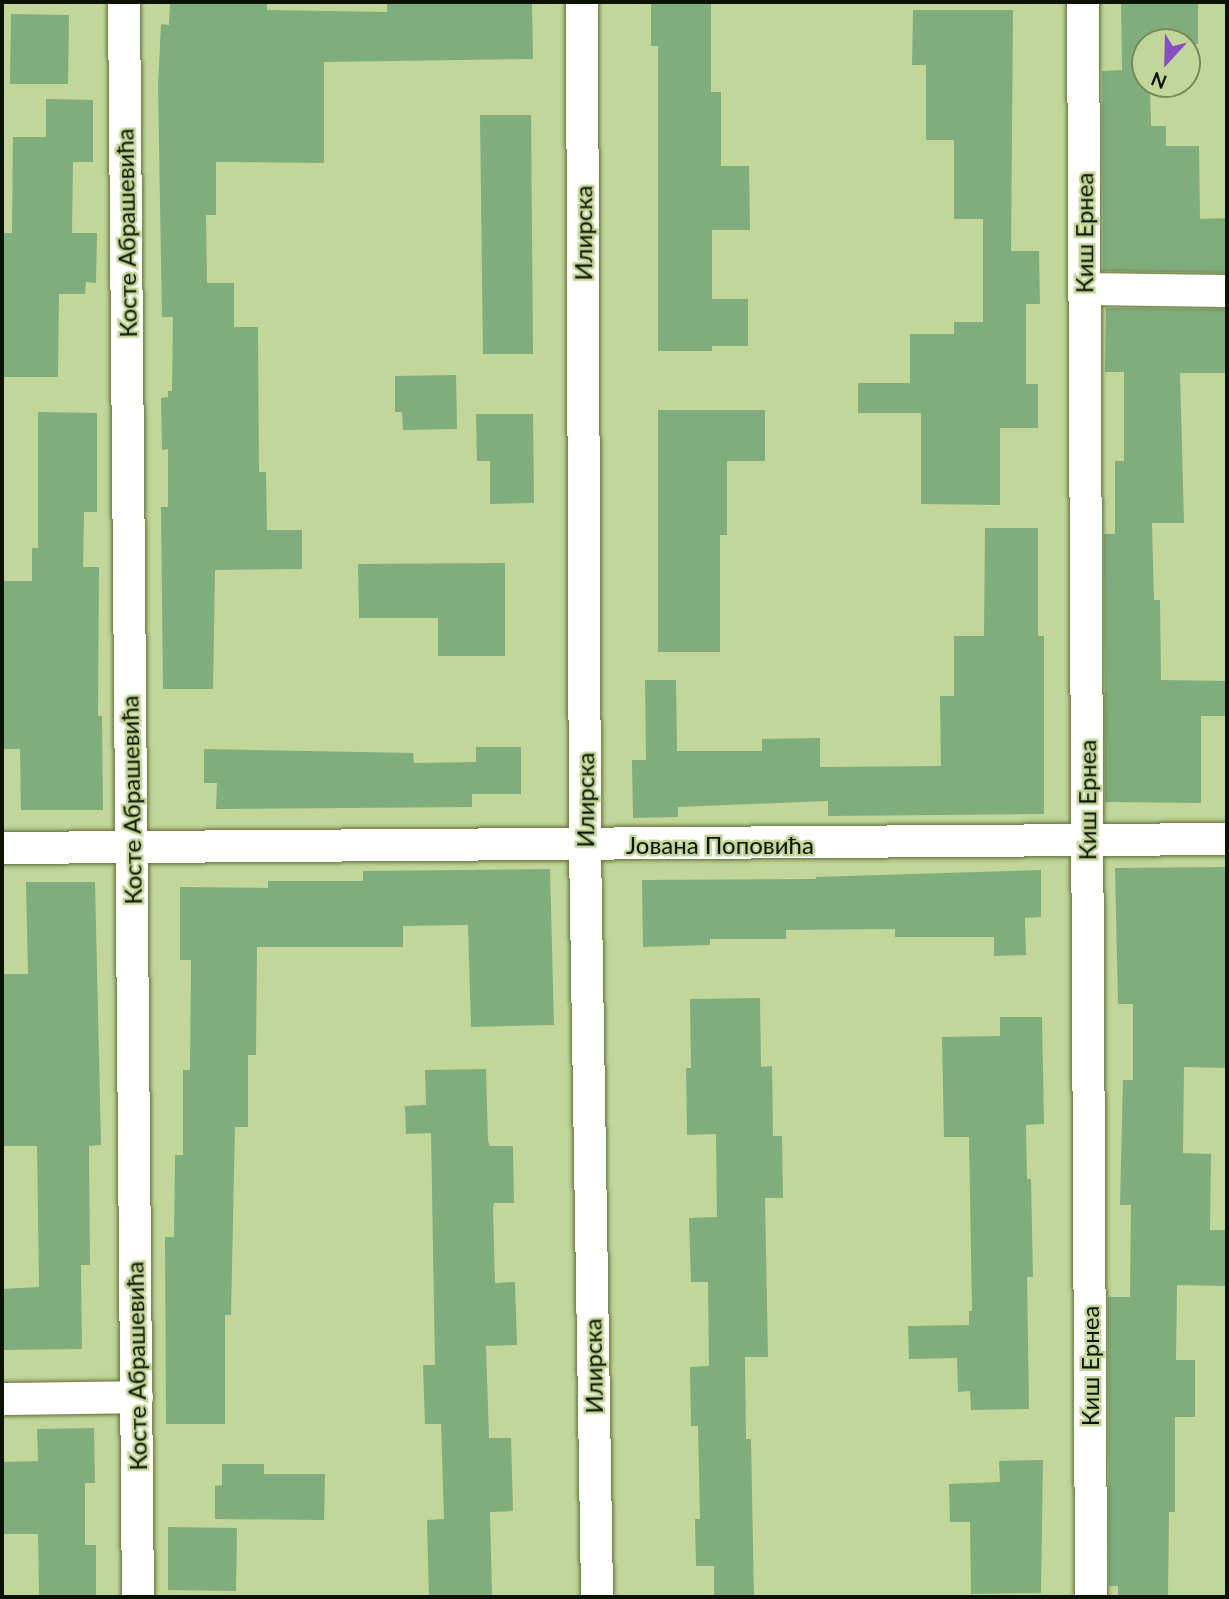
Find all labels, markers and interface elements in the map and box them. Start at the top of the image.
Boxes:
north arrow [1131,28,1201,98]
text: N [1148,68,1170,94]
street label: Косте Абрашевића [110,128,142,338]
street label: Киш Ернеа [1070,173,1098,293]
street label: Илирска [569,185,597,281]
street label: Косте Абрашевића [115,695,147,905]
street label: Киш Ернеа [1073,740,1101,860]
street label: Илирска [571,752,599,848]
street label: Јована Поповића [626,831,814,859]
street label: Косте Абрашевића [120,1261,152,1471]
street label: Киш Ернеа [1076,1306,1104,1426]
street label: Илирска [578,1318,608,1414]

